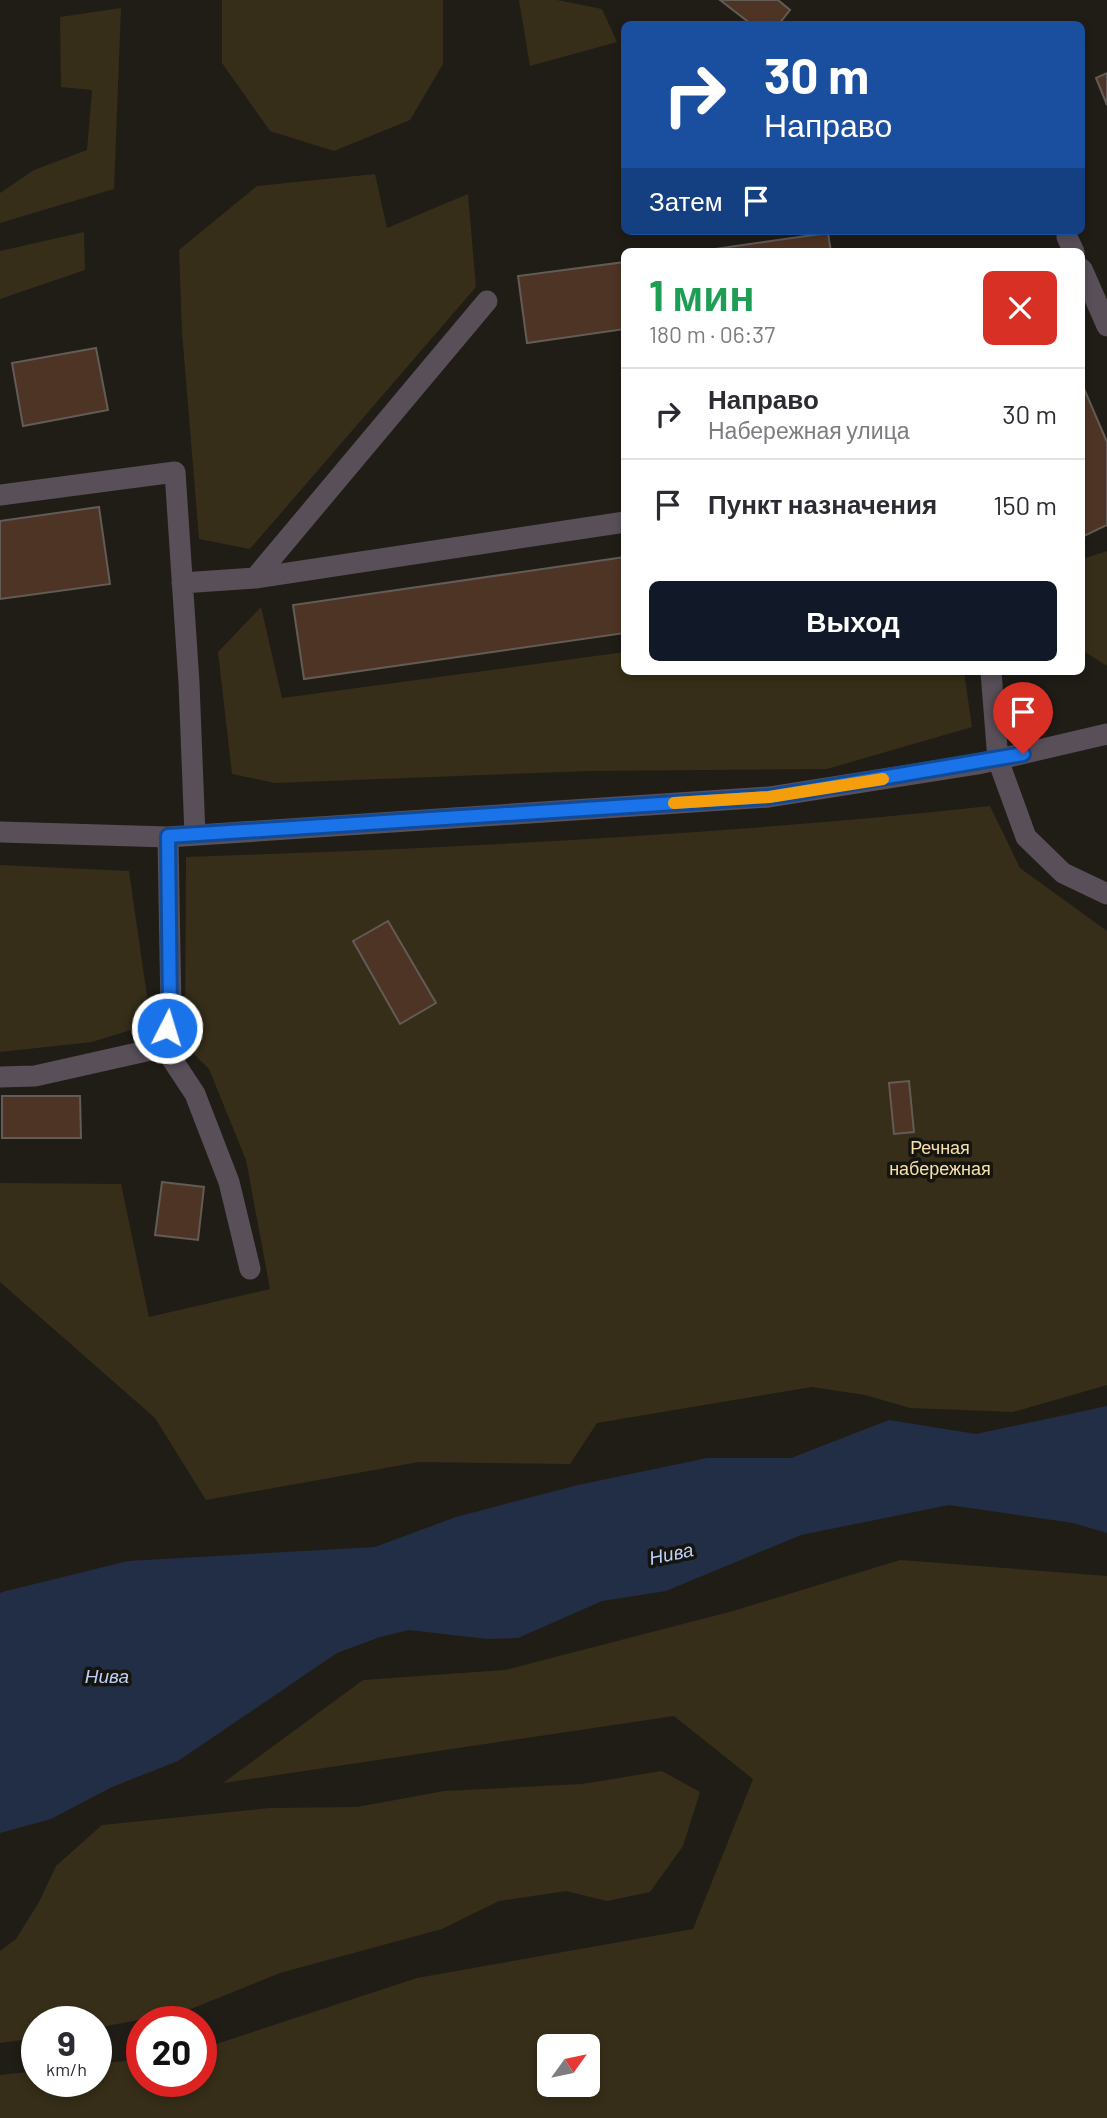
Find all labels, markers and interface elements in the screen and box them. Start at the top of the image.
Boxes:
text: 30 m [764,45,869,104]
icon: right [649,49,740,140]
text: Направо [764,105,892,143]
icon: arrive [737,182,775,220]
text: Затем [649,185,723,216]
text: 1 мин [649,269,755,319]
button: close [983,271,1057,345]
text: 180 m · 06:37 [649,320,775,348]
text: Направо [708,383,819,414]
icon: right [649,395,687,433]
text: 30 m [1002,398,1057,429]
text: Набережная улица [708,416,910,444]
icon: arrive [649,486,687,524]
text: Пункт назначения [708,488,937,519]
text: 150 m [993,489,1057,520]
button: Выход [649,581,1057,661]
pin [993,682,1053,754]
icon: arrive [1004,693,1042,731]
position arrow [130,991,204,1065]
park label: Речная набережная [889,1136,991,1179]
water label: Нива [647,1537,695,1569]
water label: Нива [85,1664,129,1687]
speed limit sign: 20 [126,2006,217,2097]
text: 9 [57,2021,76,2063]
north arrow [537,2034,600,2096]
map controls [537,2034,600,2097]
text: km/h [46,2058,87,2080]

